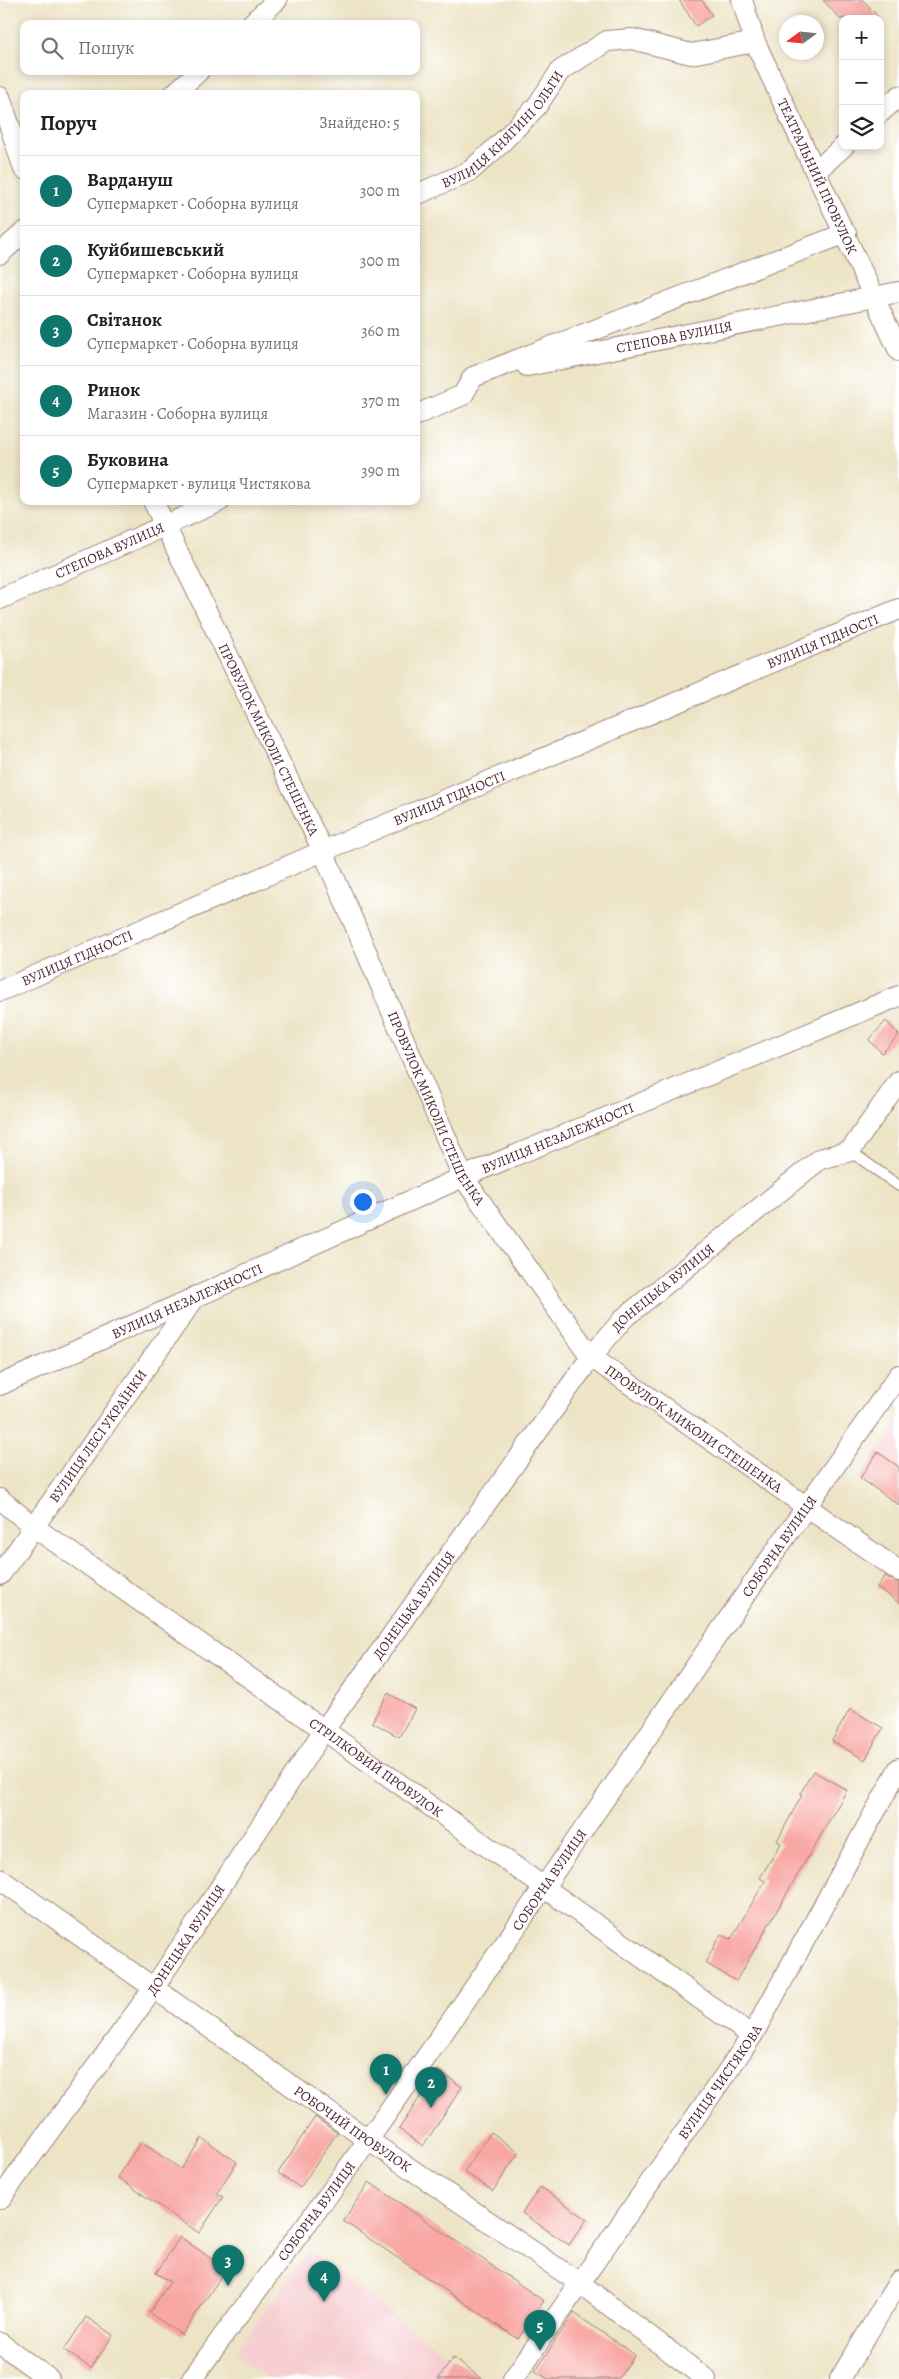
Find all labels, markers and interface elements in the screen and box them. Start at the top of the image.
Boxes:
north arrow [779,15,824,60]
map controls [839,15,884,150]
button: + [839,15,884,60]
search box [20,20,420,75]
icon: search [38,34,66,62]
text: Пошук [78,35,135,61]
button: − [839,60,884,105]
street label: ВУЛИЦЯ КНЯГИНІ ОЛЬГИ [439,67,568,192]
street label: ТЕАТРАЛЬНИЙ ПРОВУЛОК [773,96,862,257]
button: layers [839,105,884,150]
text: Поруч [40,109,97,137]
text: Знайдено: 5 [319,112,400,134]
text: Вардануш [87,167,173,193]
text: 1 [53,180,59,202]
text: 300 m [360,180,400,202]
text: Супермаркет · Соборна вулиця [87,193,299,215]
text: Куйбишевський [87,237,224,263]
text: 2 [52,250,60,272]
text: 300 m [360,250,400,272]
text: Супермаркет · Соборна вулиця [87,263,299,285]
text: Світанок [87,307,162,333]
street label: СТЕПОВА ВУЛИЦЯ [615,316,734,358]
text: 3 [53,320,59,342]
text: 360 m [361,320,400,342]
text: Супермаркет · Соборна вулиця [87,333,299,355]
text: Ринок [87,377,140,403]
text: 4 [52,390,60,412]
text: 370 m [362,390,400,412]
text: Магазин · Соборна вулиця [87,403,268,425]
text: Буковина [87,447,168,473]
text: 5 [53,460,59,482]
text: 390 m [361,460,400,482]
text: Супермаркет · вулиця Чистякова [87,473,311,495]
street label: СТЕПОВА ВУЛИЦЯ [52,518,168,583]
street label: ВУЛИЦЯ ГІДНОСТІ [764,610,882,673]
street label: ПРОВУЛОК МИКОЛИ СТЕШЕНКА [213,640,324,840]
street label: ВУЛИЦЯ ГІДНОСТІ [391,766,508,830]
street label: ВУЛИЦЯ ГІДНОСТІ [19,926,136,991]
street label: ПРОВУЛОК МИКОЛИ СТЕШЕНКА [383,1008,489,1210]
street label: ВУЛИЦЯ НЕЗАЛЕЖНОСТІ [479,1098,637,1178]
your location [350,1189,376,1215]
street label: ДОНЕЦЬКА ВУЛИЦЯ [607,1239,718,1336]
street label: ВУЛИЦЯ НЕЗАЛЕЖНОСТІ [109,1259,266,1344]
street label: ПРОВУЛОК МИКОЛИ СТЕШЕНКА [601,1361,787,1498]
street label: ВУЛИЦЯ ЛЕСІ УКРАЇНКИ [45,1366,151,1506]
street label: СОБОРНА ВУЛИЦЯ [737,1492,821,1601]
street label: ДОНЕЦЬКА ВУЛИЦЯ [369,1547,459,1663]
street label: СТРІЛКОВИЙ ПРОВУЛОК [305,1713,446,1822]
street label: СОБОРНА ВУЛИЦЯ [508,1825,591,1935]
street label: ДОНЕЦЬКА ВУЛИЦЯ [143,1881,229,1999]
street label: ВУЛИЦЯ ЧИСТЯКОВА [674,2021,767,2143]
pin: 1 [370,2054,402,2095]
pin: 2 [415,2067,447,2108]
street label: РОБОЧИЙ ПРОВУЛОК [290,2081,415,2176]
street label: СОБОРНА ВУЛИЦЯ [273,2158,360,2265]
pin: 3 [212,2245,244,2286]
pin: 4 [308,2261,340,2302]
pin: 5 [524,2310,556,2351]

